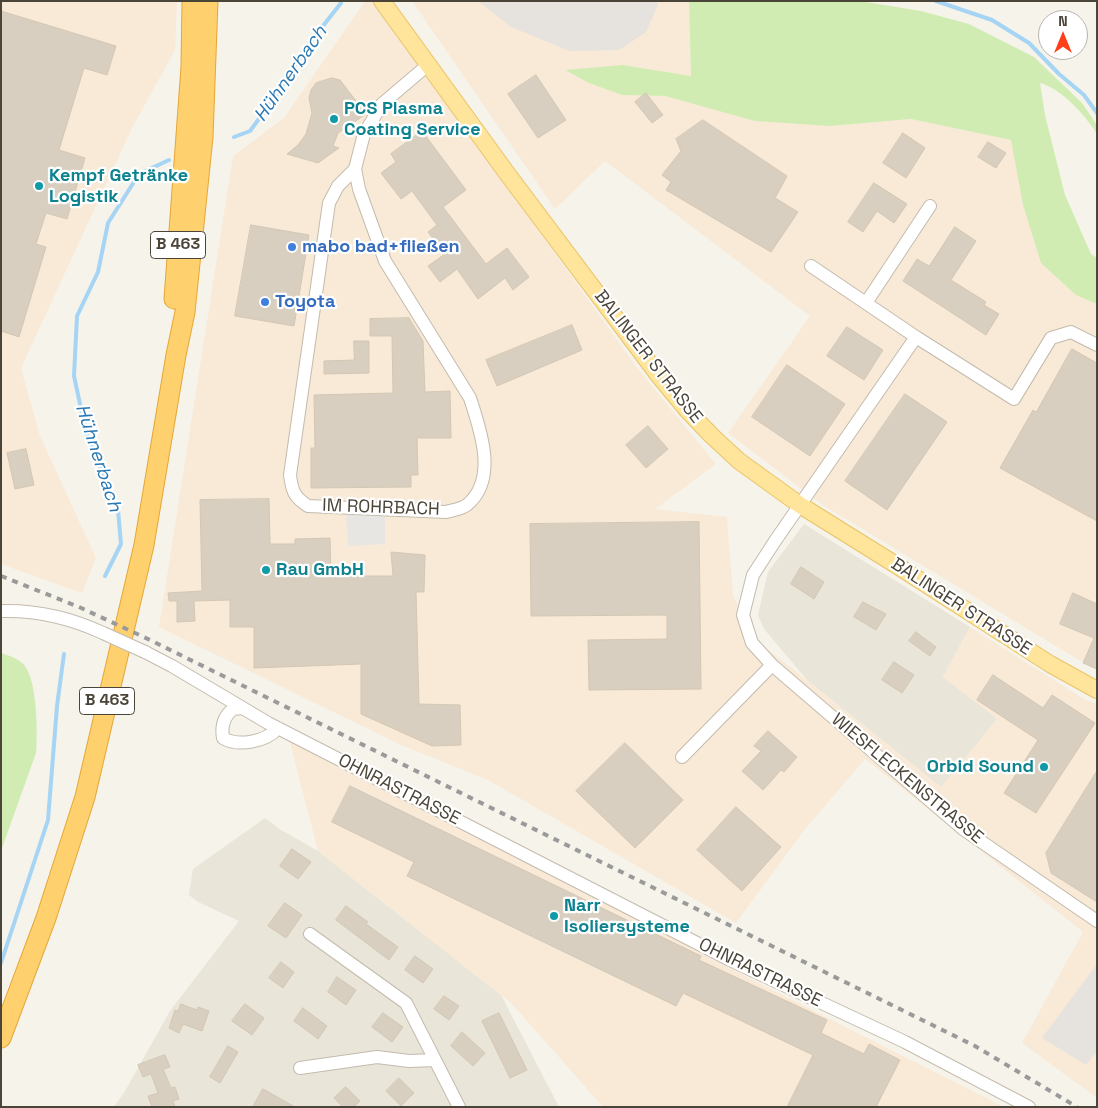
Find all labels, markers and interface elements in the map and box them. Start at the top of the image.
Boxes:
north arrow [1038,10,1088,60]
text: N [1058,12,1068,30]
water label: Hühnerbach [250,22,332,126]
place label: PCS Plasma Coating Service [344,98,481,140]
marker: PCS Plasma Coating Service [328,113,340,125]
place label: Kempf Getränke Logistik [49,165,188,208]
marker: Kempf Getränke Logistik [33,180,45,192]
road number: B 463 [150,232,206,258]
place label: mabo bad+fließen [302,236,460,258]
marker: mabo bad+fließen [286,241,298,253]
street label: BALINGER STRASSE [589,286,707,428]
place label: Toyota [275,291,335,313]
marker: Toyota [259,296,271,308]
water label: Hühnerbach [70,401,126,515]
street label: IM ROHRBACH [322,495,440,521]
street label: BALINGER STRASSE [887,553,1035,661]
place label: Rau GmbH [276,559,364,581]
marker: Rau GmbH [260,564,272,576]
road number: B 463 [80,688,134,714]
street label: WIESFLECKENSTRASSE [827,709,987,849]
street label: OHNRASTRASSE [334,750,464,830]
place label: Orbid Sound [927,756,1034,778]
marker: Orbid Sound [1038,761,1050,773]
place label: Narr Isoliersysteme [564,895,690,938]
marker: Narr Isoliersysteme [548,910,560,922]
street label: OHNRASTRASSE [695,934,825,1012]

